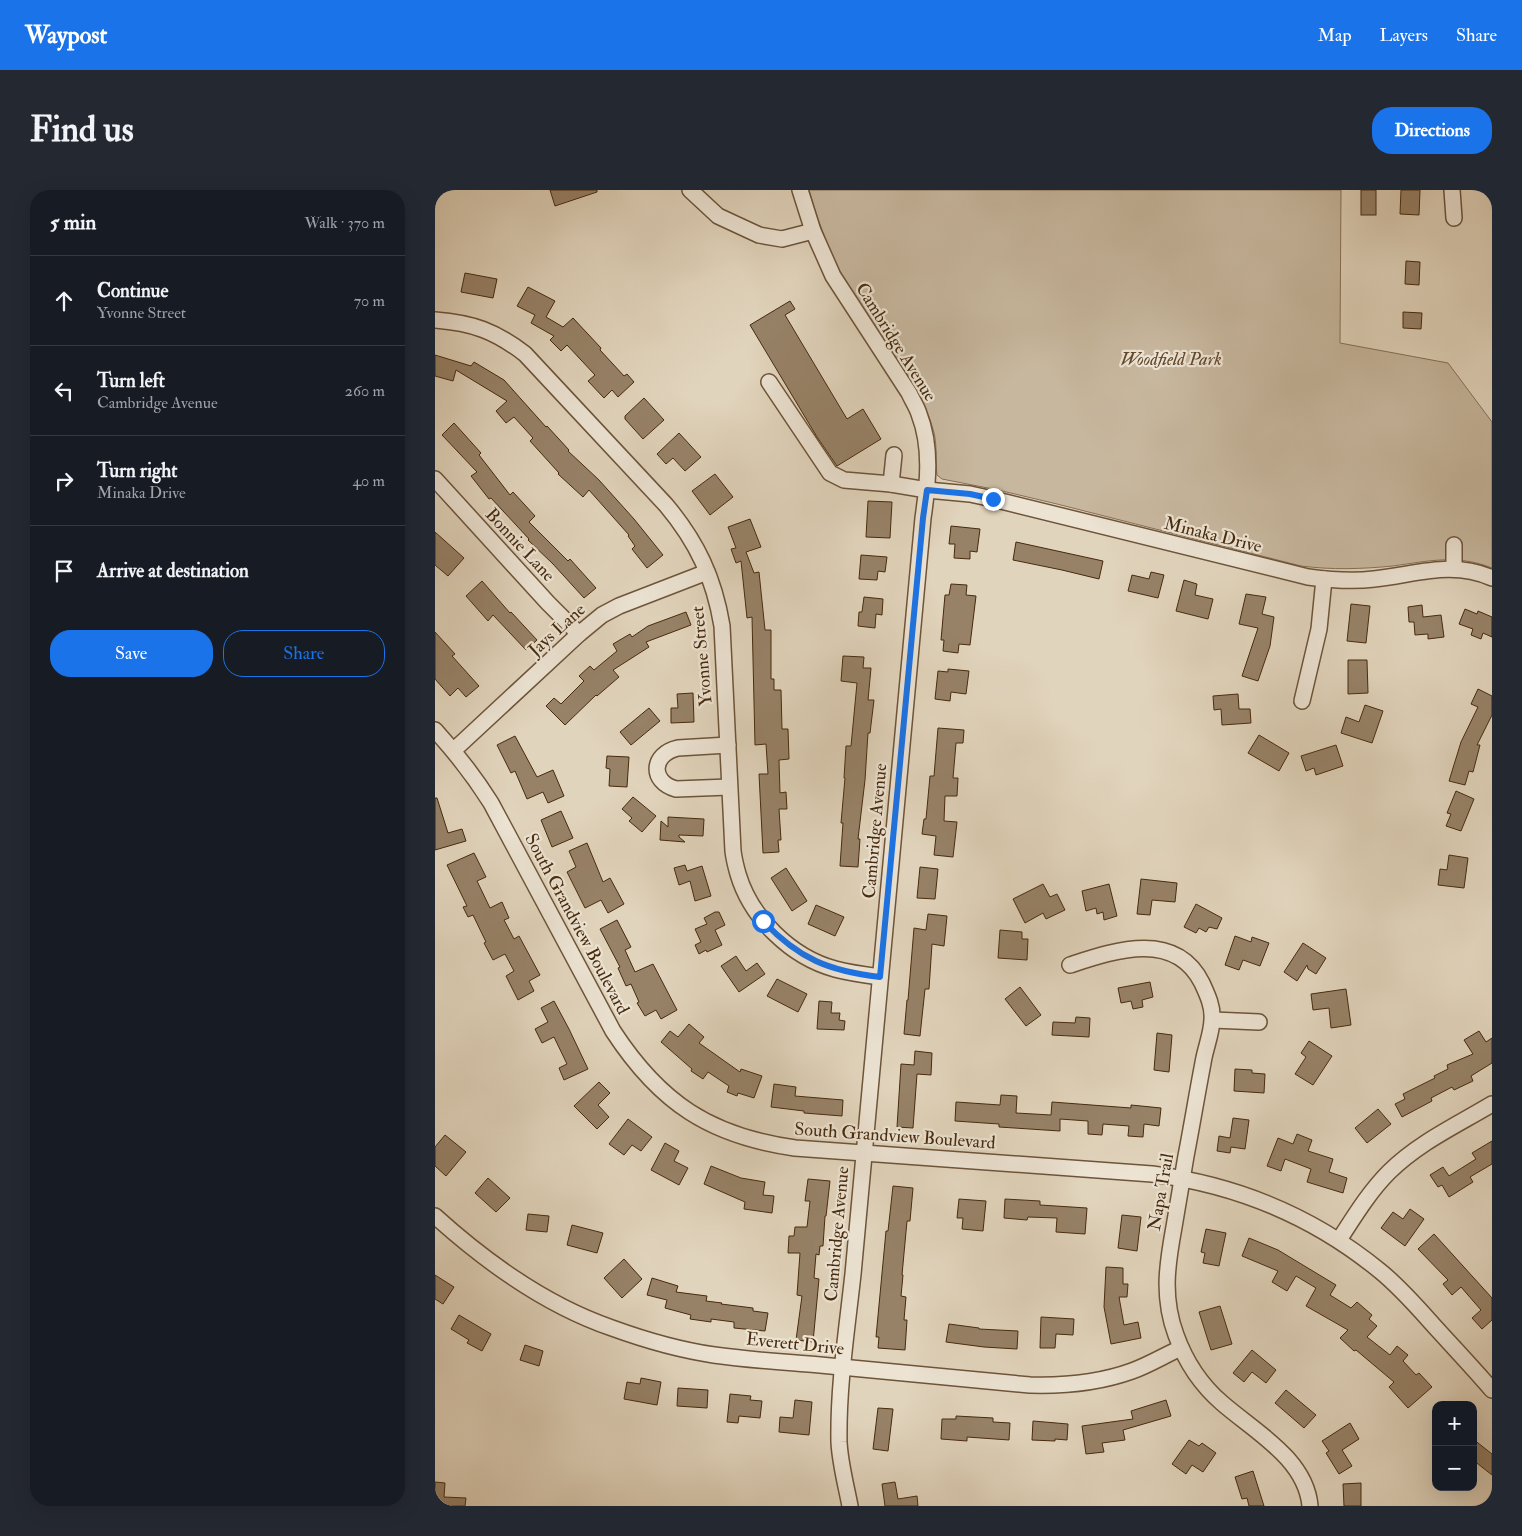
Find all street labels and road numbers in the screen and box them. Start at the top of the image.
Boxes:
street label: Cambridge Avenue [850,278,942,406]
street label: Bonnie Lane [480,503,560,587]
street label: Minaka Drive [1162,512,1265,558]
street label: Jays Lane [523,598,591,662]
street label: Yvonne Street [686,605,718,707]
street label: Cambridge Avenue [858,762,892,900]
street label: South Grandview Boulevard [520,830,635,1019]
street label: South Grandview Boulevard [794,1117,996,1155]
street label: Napa Trail [1143,1151,1179,1233]
street label: Cambridge Avenue [820,1165,854,1303]
street label: Everett Drive [745,1327,846,1361]

